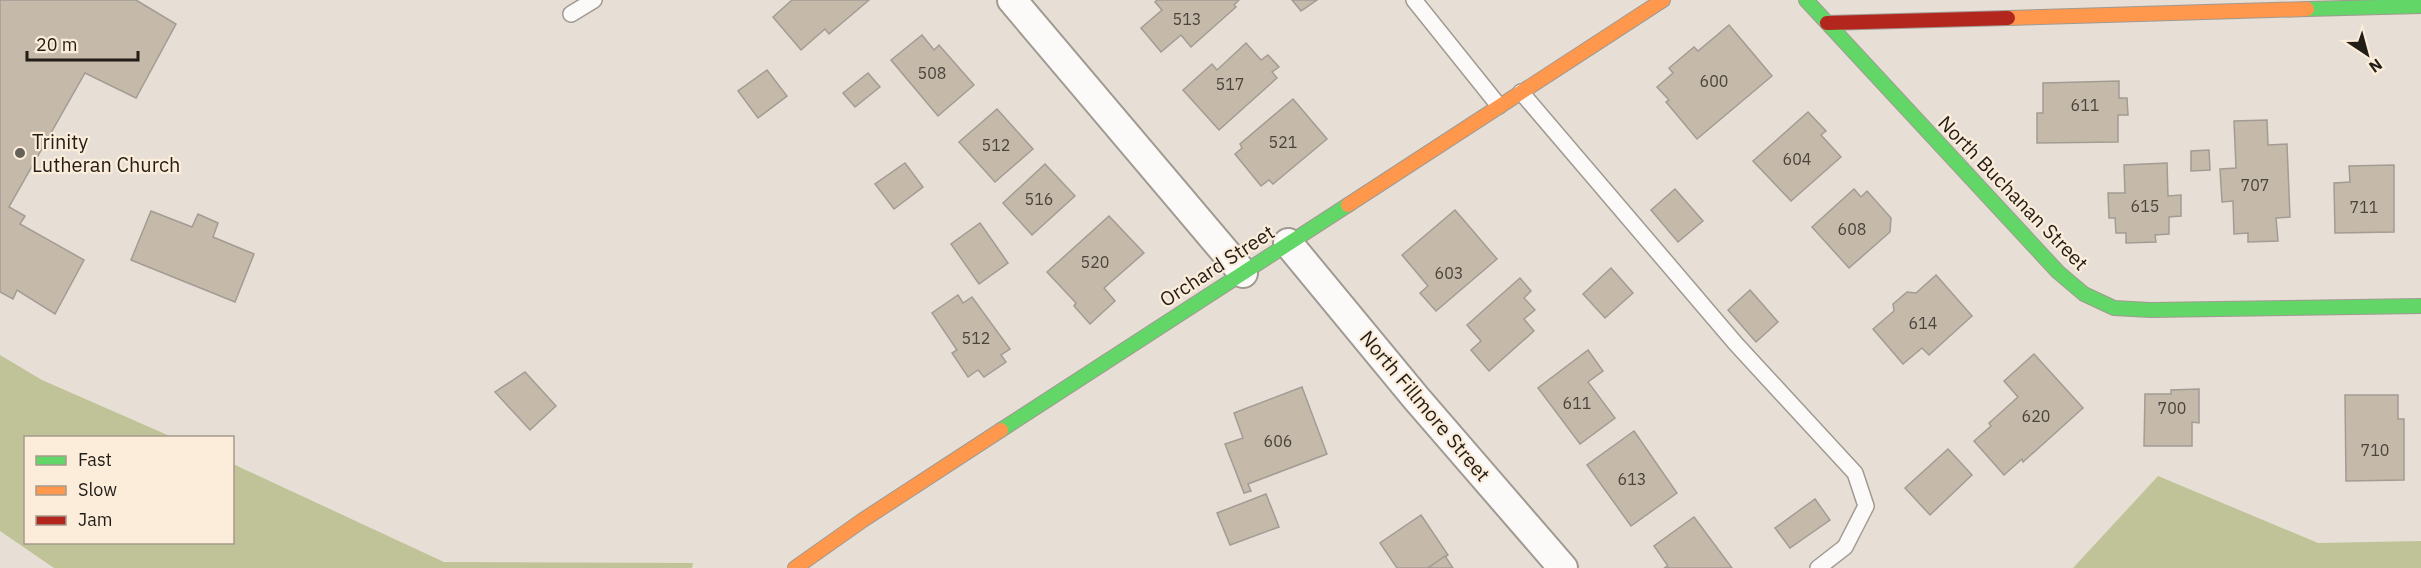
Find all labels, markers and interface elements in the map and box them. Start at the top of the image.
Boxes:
house number: 513 [1173,9,1201,29]
scale bar [27,24,138,62]
north arrow [2337,24,2397,84]
text: 20 m [36,33,78,56]
text: N [2365,55,2386,78]
house number: 508 [918,63,946,83]
house number: 600 [1700,71,1728,91]
house number: 517 [1216,74,1244,94]
house number: 611 [2071,95,2099,115]
street label: North Buchanan Street [1932,109,2094,276]
place label: Trinity Lutheran Church [32,128,180,178]
house number: 521 [1269,132,1297,152]
house number: 512 [982,135,1010,155]
marker: Trinity Lutheran Church [13,146,27,160]
house number: 604 [1783,149,1811,169]
house number: 707 [2241,175,2269,195]
house number: 516 [1025,189,1053,209]
house number: 615 [2131,196,2159,216]
house number: 711 [2350,197,2378,217]
street label: Orchard Street [1154,218,1279,313]
house number: 608 [1838,219,1866,239]
house number: 520 [1081,252,1109,272]
house number: 603 [1435,263,1463,283]
house number: 614 [1909,313,1937,333]
street label: North Fillmore Street [1354,325,1497,487]
house number: 512 [962,328,990,348]
house number: 611 [1563,393,1591,413]
house number: 700 [2158,398,2186,418]
house number: 620 [2022,406,2050,426]
house number: 606 [1264,431,1292,451]
legend [24,436,234,544]
house number: 710 [2361,440,2389,460]
text: Fast [78,448,112,471]
house number: 613 [1618,469,1646,489]
text: Slow [78,478,117,501]
text: Jam [78,508,113,531]

